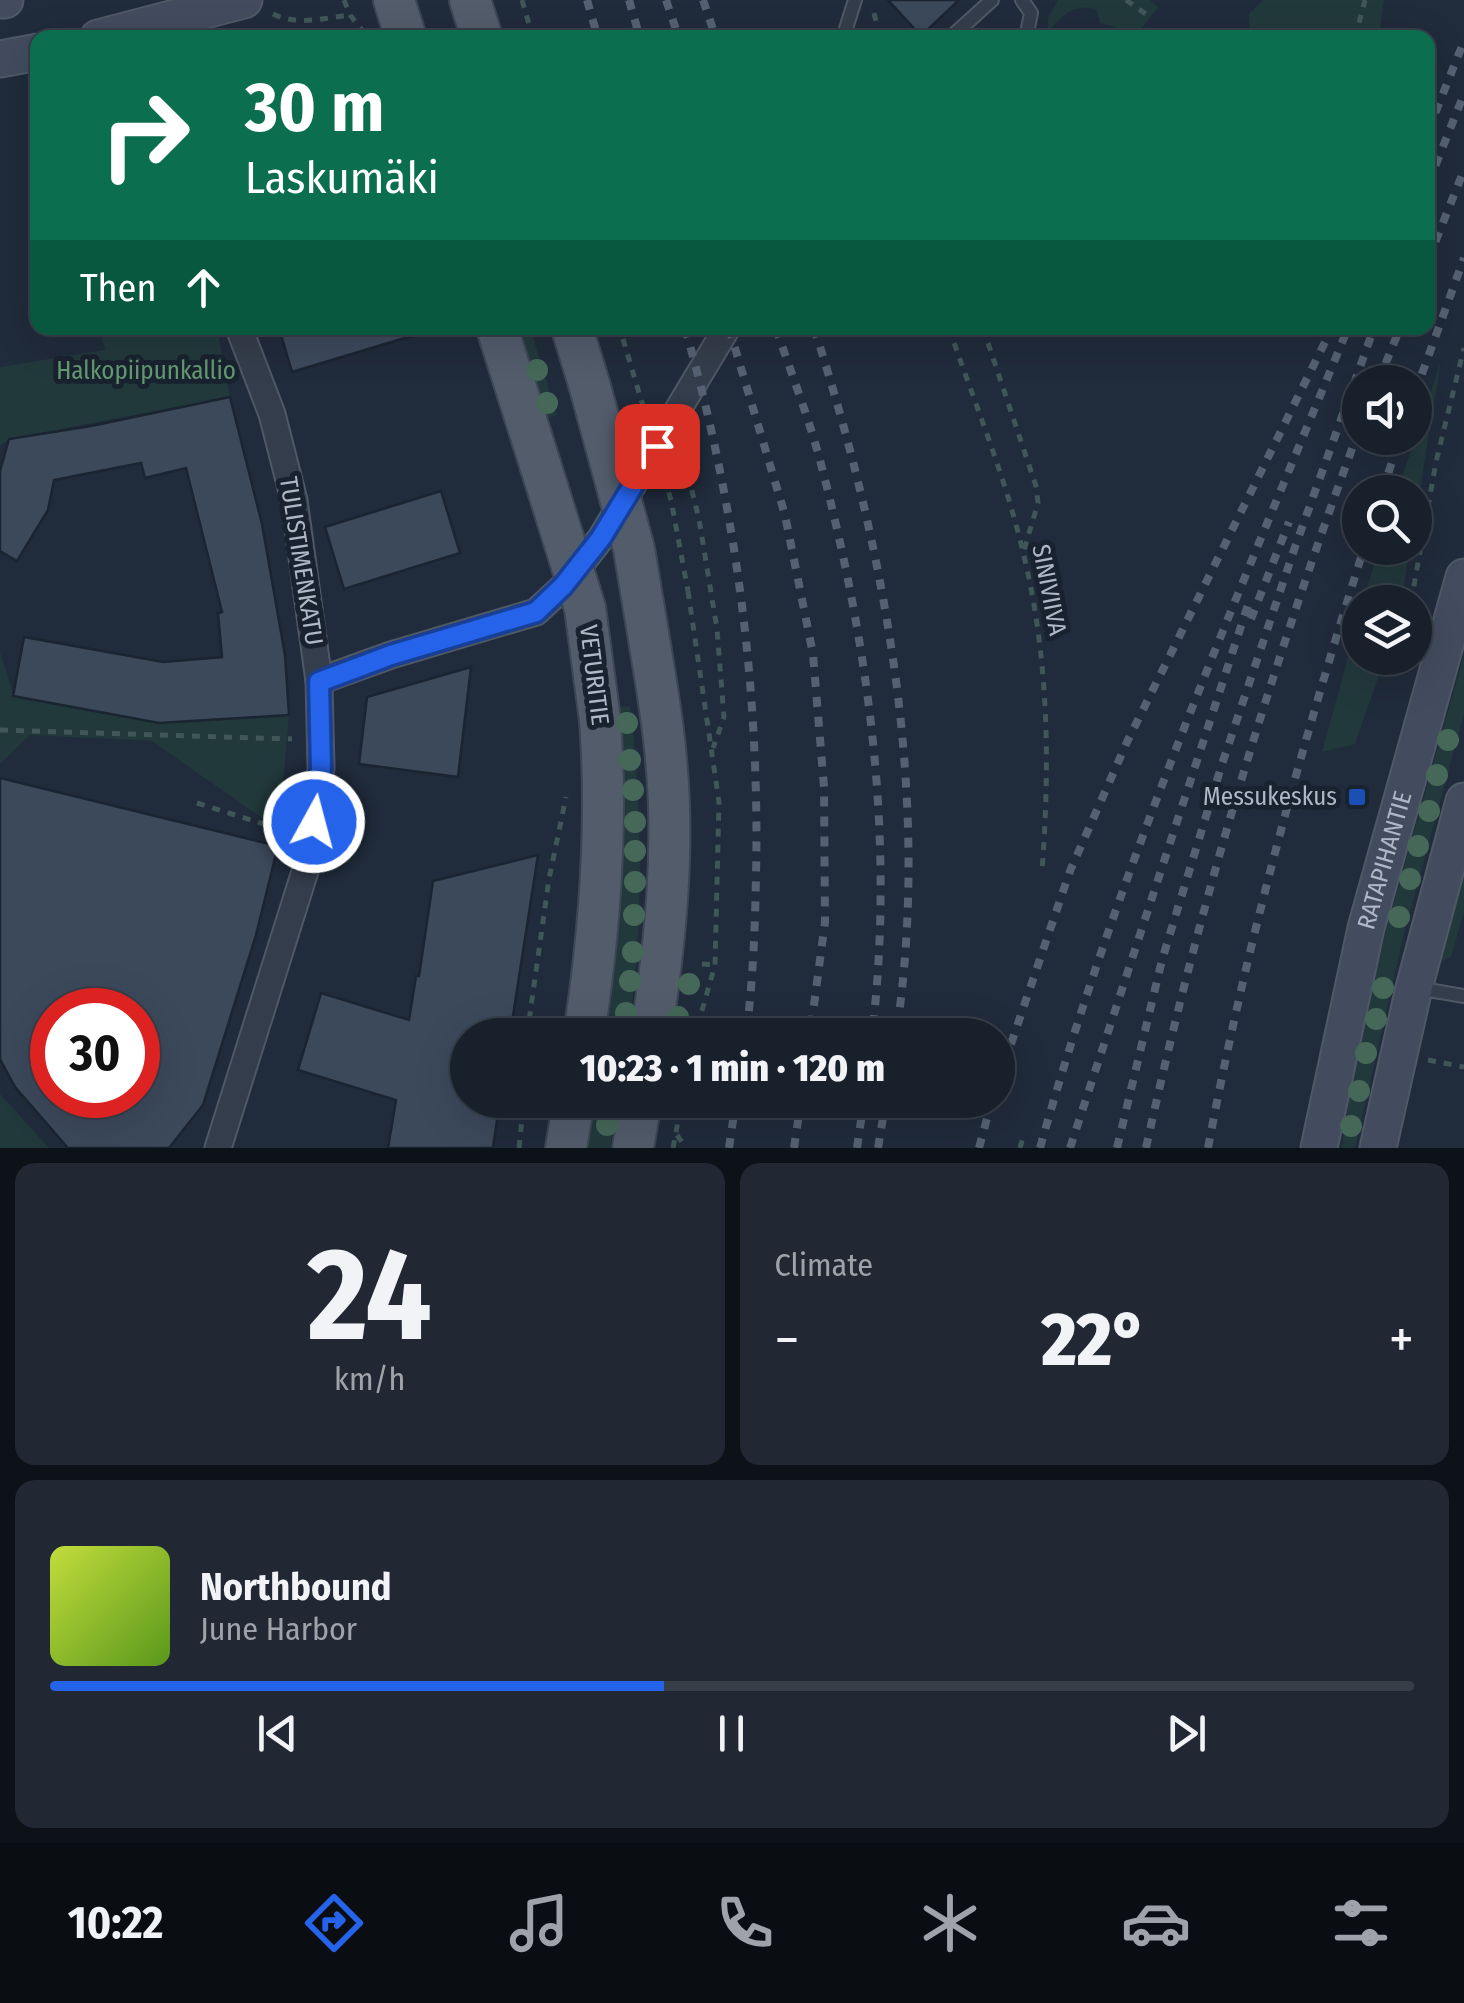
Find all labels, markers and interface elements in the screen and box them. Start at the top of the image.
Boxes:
text: 30 m [245,66,384,150]
icon: right [80,70,210,200]
text: Laskumäki [245,151,439,205]
icon: ahead [176,260,231,315]
text: Then [80,265,156,311]
park label: Halkopiipunkallio [56,356,236,386]
map controls [1342,365,1432,675]
button: sound [1342,365,1432,455]
pin [615,404,700,489]
icon: arrive [630,419,685,474]
street label: TULISTIMENKATU [273,475,329,647]
button: search [1342,475,1432,565]
street label: SINIVIIVA [1025,542,1073,638]
button: layers [1342,585,1432,675]
street label: VETURITIE [573,623,615,727]
position arrow [262,770,366,874]
place label: Messukeskus [1203,782,1337,812]
marker: Messukeskus [1346,786,1368,808]
street label: RATAPIHANTIE [1351,788,1418,933]
speed limit sign: 30 [30,988,160,1118]
text: 10:23 · 1 min · 120 m [580,1045,885,1091]
text: 24 [308,1217,432,1373]
text: Climate [775,1246,873,1284]
text: 22° [1041,1295,1147,1385]
text: − [775,1307,799,1373]
text: + [1389,1307,1414,1373]
text: km/h [334,1360,405,1398]
text: Northbound [200,1564,392,1610]
text: June Harbor [200,1610,357,1648]
icon: previous [250,1706,305,1761]
icon: pause [704,1706,759,1761]
icon: next [1159,1706,1214,1761]
icon: directions [299,1888,369,1958]
icon: music [504,1888,574,1958]
icon: phone [710,1888,780,1958]
icon: climate [915,1888,985,1958]
icon: car [1121,1888,1191,1958]
icon: filters [1326,1888,1396,1958]
text: 10:22 [68,1896,163,1950]

